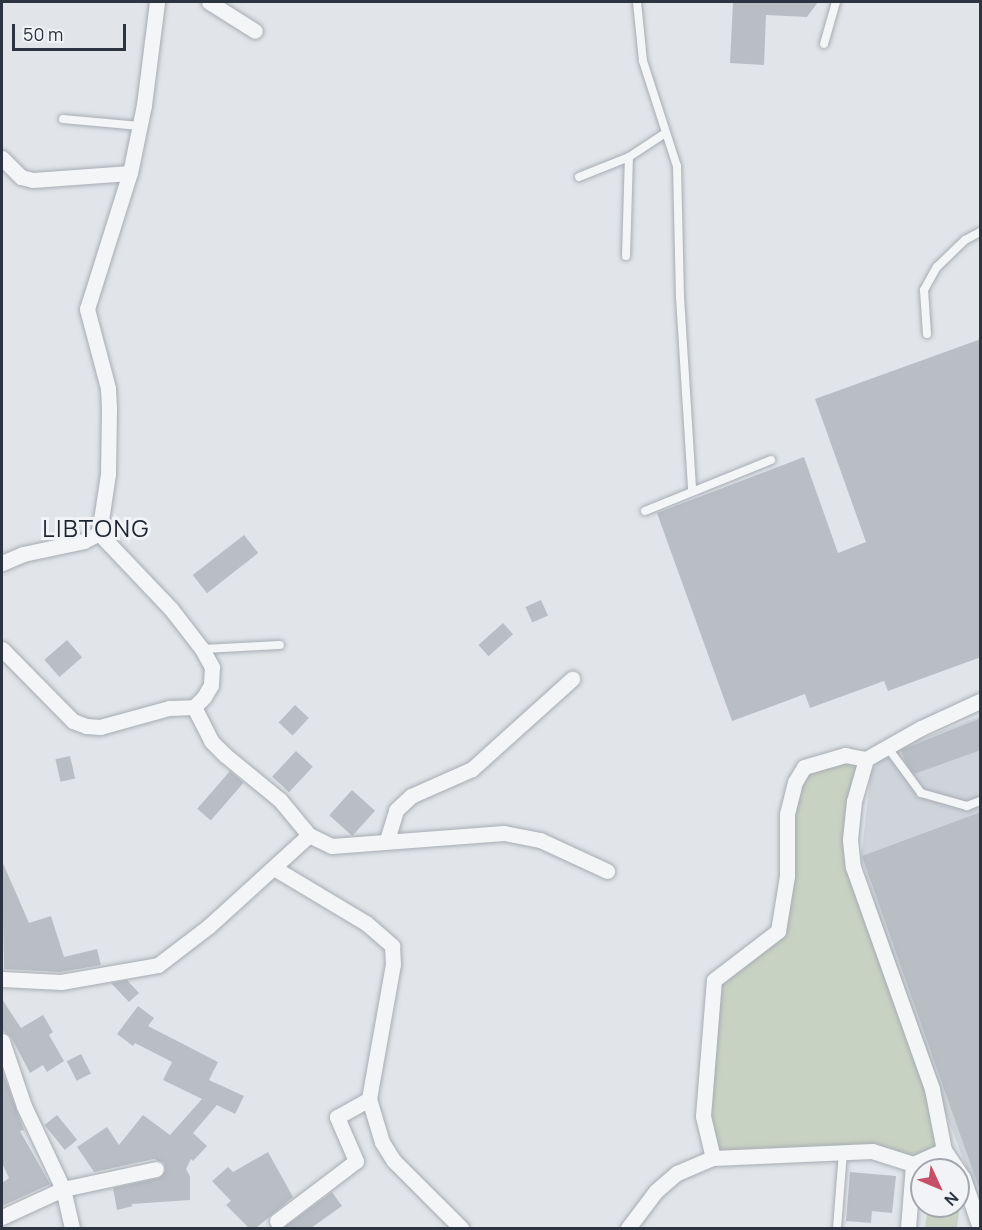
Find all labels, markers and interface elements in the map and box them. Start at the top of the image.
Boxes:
scale bar [15,12,129,50]
text: 50 m [23,22,63,46]
district label: LIBTONG [42,514,150,542]
north arrow [910,1158,970,1218]
text: N [940,1187,963,1211]

